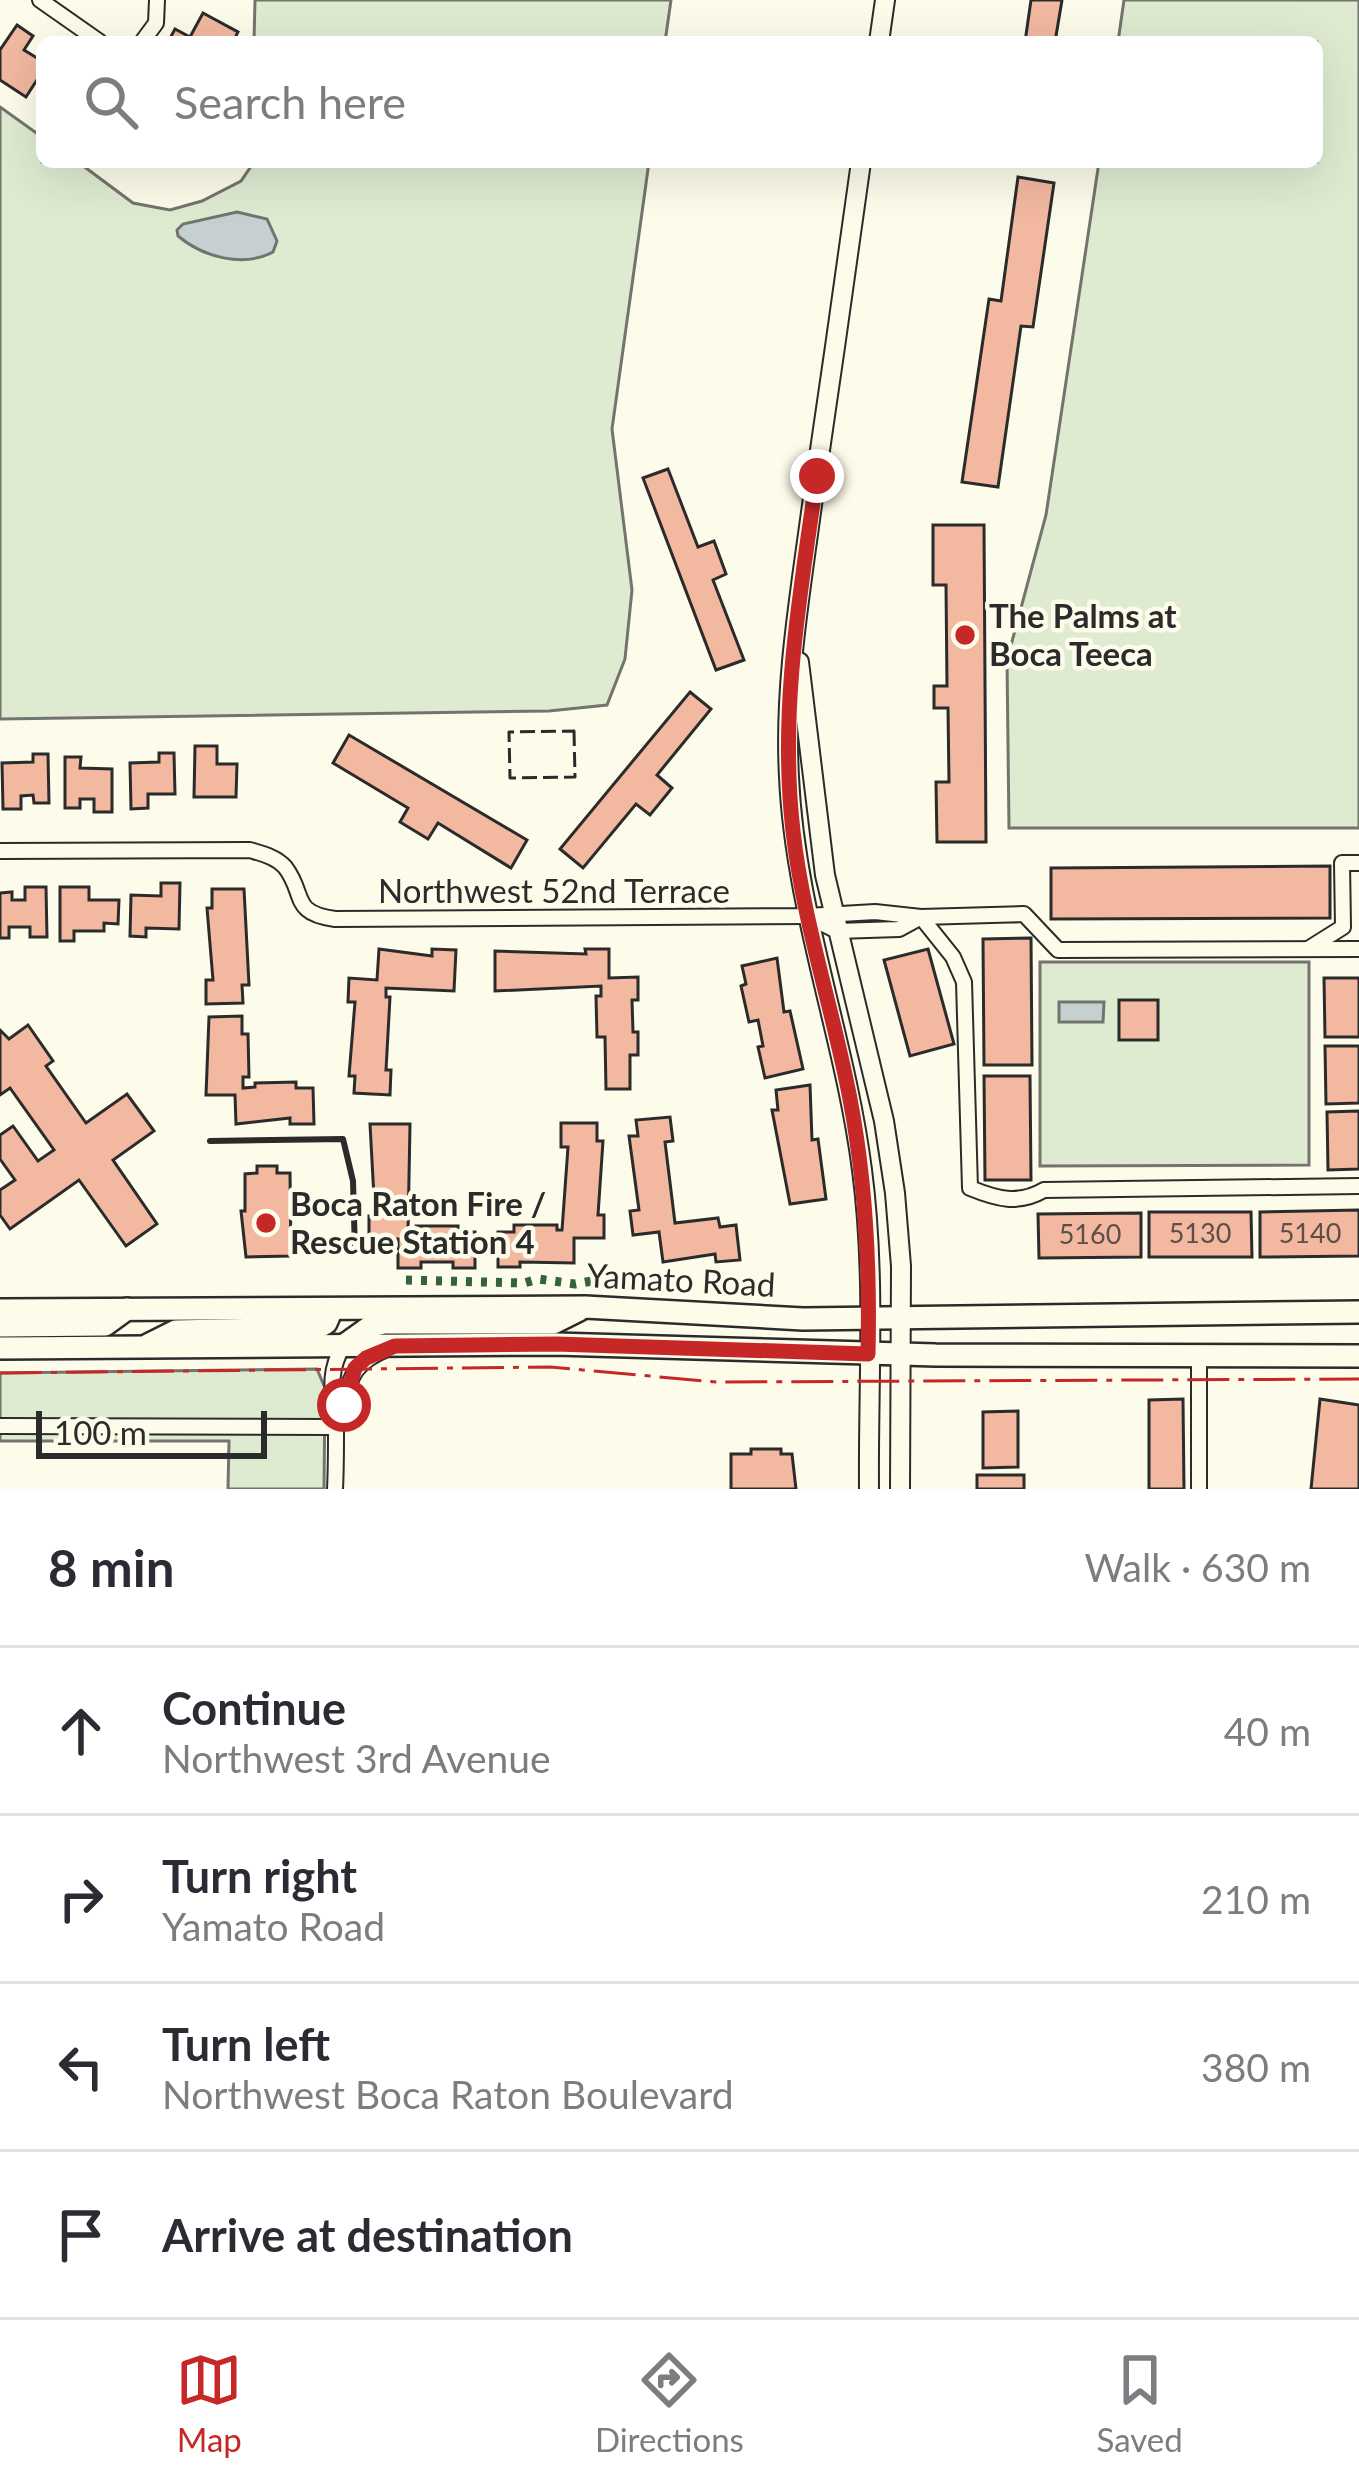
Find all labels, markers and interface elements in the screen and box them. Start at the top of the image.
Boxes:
search box [36,36,1323,168]
icon: search [78,69,144,135]
text: Search here [174,75,406,129]
route end [790,449,844,503]
place label: The Palms at Boca Teeca [989,595,1177,673]
marker: The Palms at Boca Teeca [952,622,978,648]
street label: Northwest 52nd Terrace [378,870,730,910]
place label: Boca Raton Fire / Rescue Station 4 [290,1183,546,1261]
marker: Boca Raton Fire / Rescue Station 4 [253,1210,279,1236]
house number: 5130 [1169,1216,1231,1249]
house number: 5140 [1279,1216,1341,1249]
house number: 5160 [1059,1217,1121,1250]
street label: Yamato Road [586,1254,776,1304]
route start [317,1378,371,1432]
scale bar [36,1405,267,1458]
text: 100 m [54,1412,147,1452]
text: 8 min [48,1537,174,1598]
text: Walk · 630 m [1084,1544,1311,1590]
text: Continue [162,1681,346,1735]
icon: ahead [48,1698,114,1764]
text: 40 m [1224,1708,1311,1754]
text: Northwest 3rd Avenue [162,1735,551,1781]
text: Turn right [162,1849,357,1903]
icon: right [48,1866,114,1932]
text: 210 m [1201,1876,1311,1922]
text: Yamato Road [162,1903,385,1949]
text: Turn left [162,2017,330,2071]
icon: left [48,2034,114,2100]
text: 380 m [1201,2044,1311,2090]
text: Northwest Boca Raton Boulevard [162,2071,733,2117]
icon: arrive [48,2202,114,2268]
text: Arrive at destination [162,2208,573,2262]
tab: Map [176,2347,242,2459]
tab: Directions [595,2347,744,2459]
tab: Saved [1096,2347,1183,2459]

